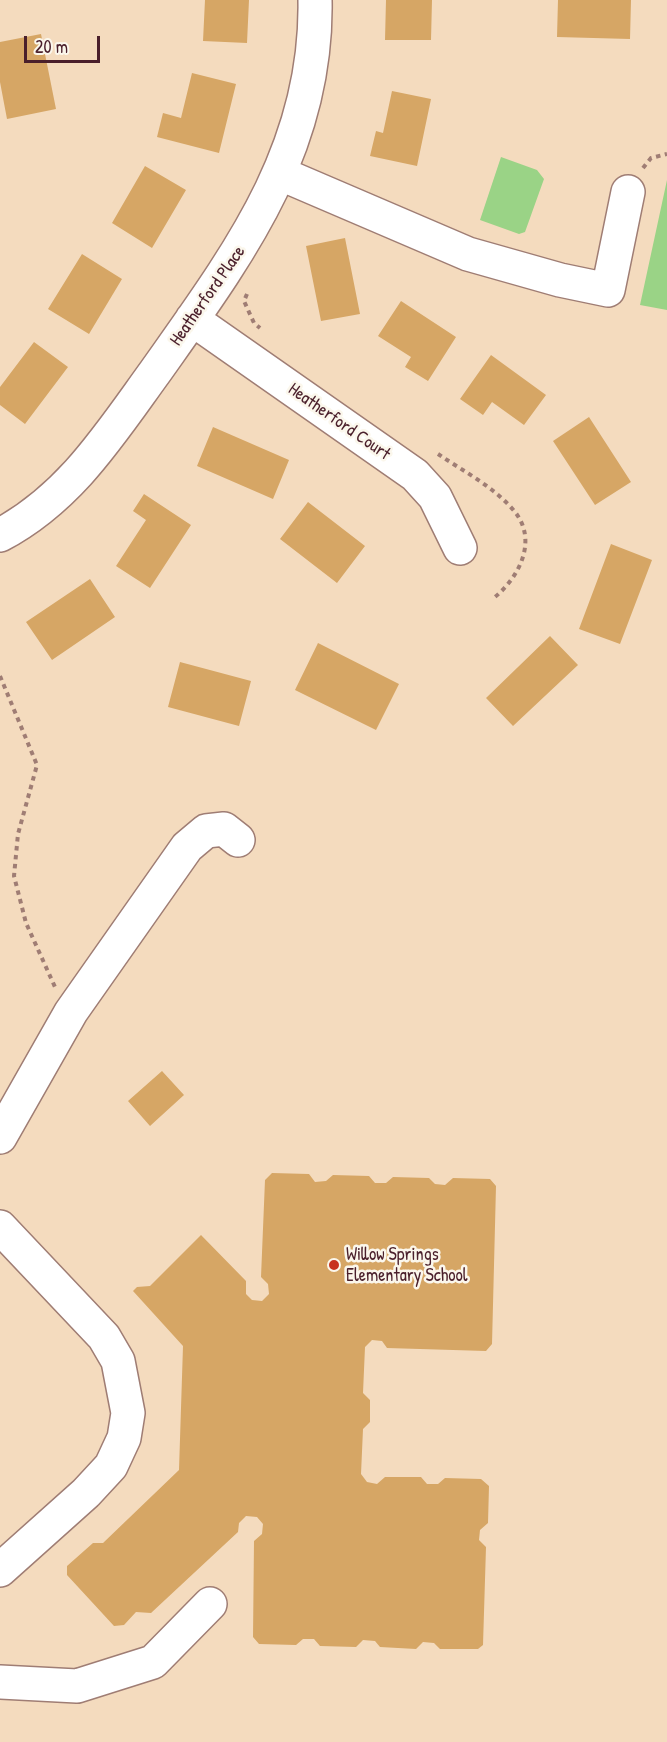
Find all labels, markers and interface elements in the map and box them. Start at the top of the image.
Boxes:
scale bar [27,24,104,62]
text: 20 m [35,34,68,59]
street label: Heatherford Place [166,242,250,350]
street label: Heatherford Court [284,379,394,465]
place label: Willow Springs Elementary School [346,1244,467,1286]
marker: Willow Springs Elementary School [327,1258,341,1272]

